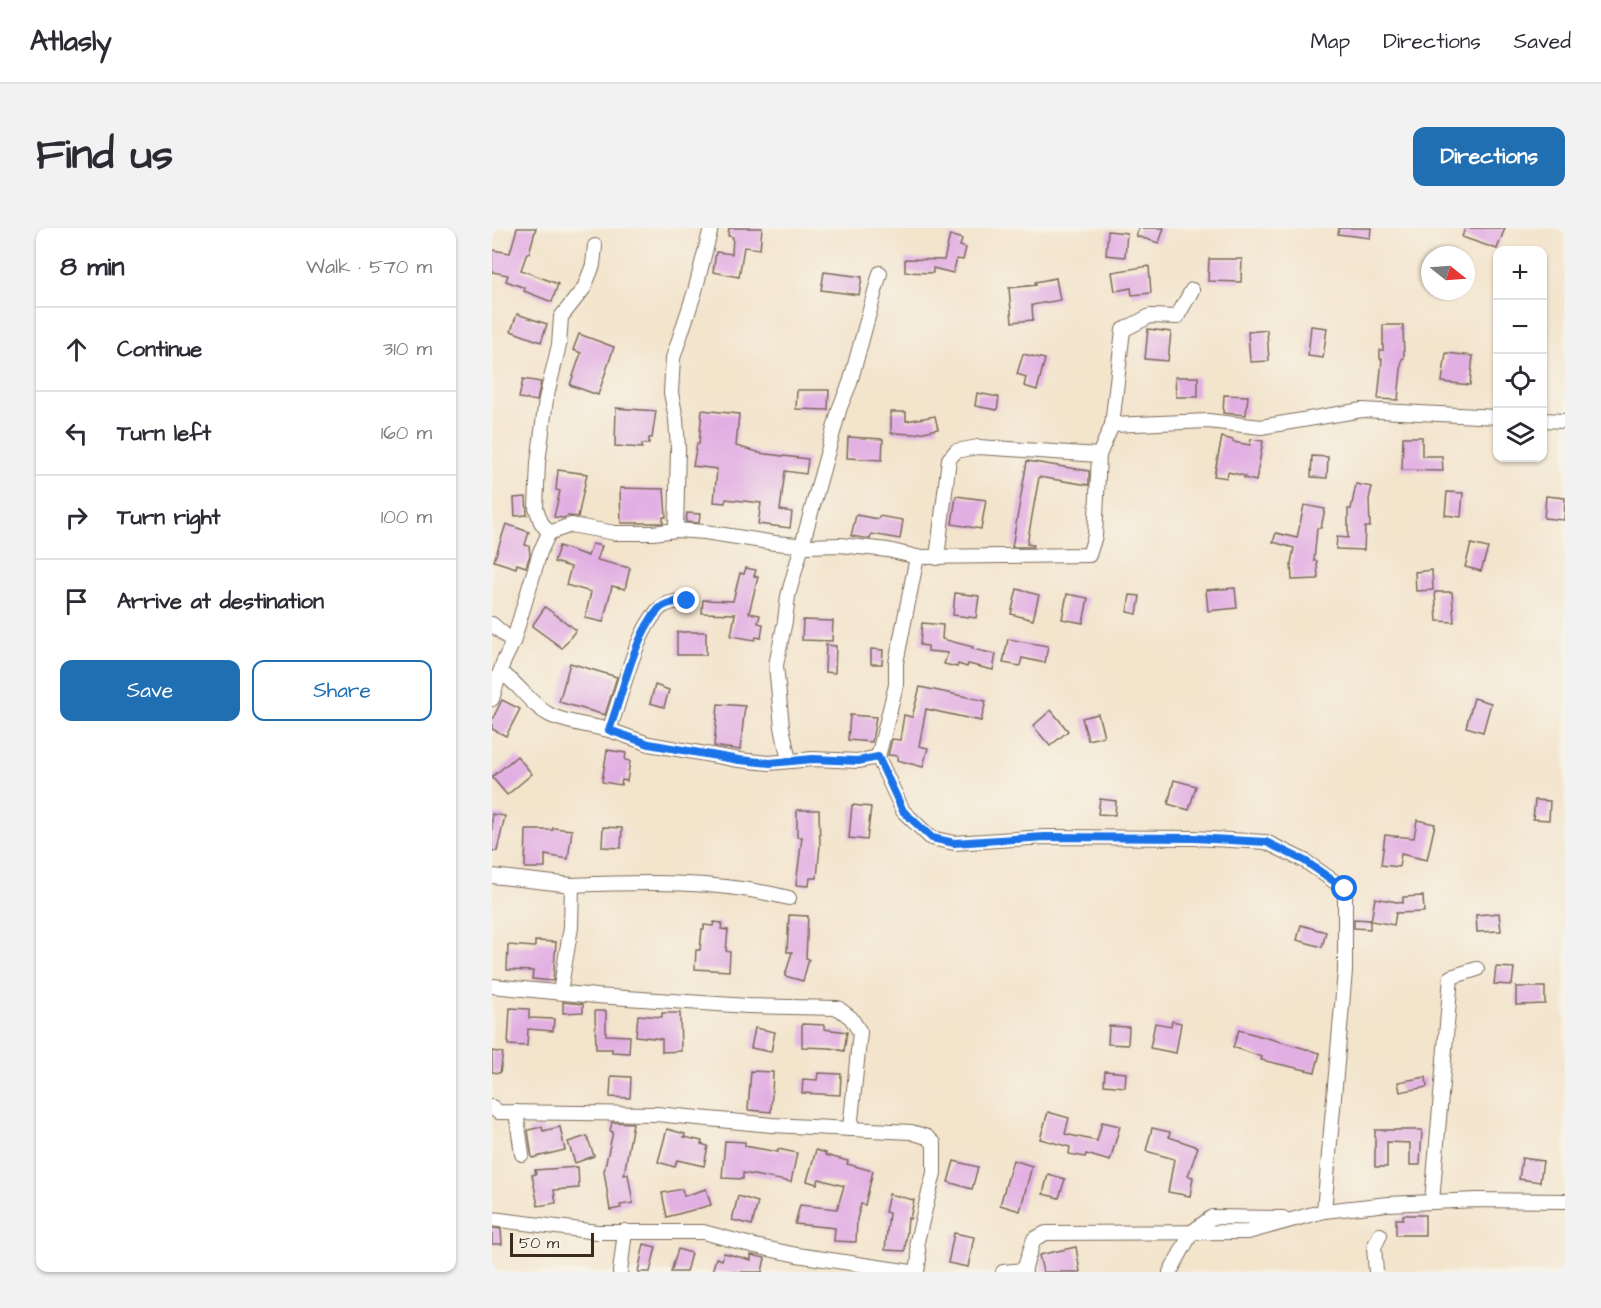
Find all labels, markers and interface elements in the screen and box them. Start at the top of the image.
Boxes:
text: Atlasly [30,22,112,61]
text: Map [1310,27,1350,56]
text: Directions [1383,27,1481,56]
text: Saved [1514,27,1571,56]
text: Find us [36,127,173,185]
button: Directions [1413,127,1565,186]
north arrow [1421,246,1475,300]
map controls [1493,246,1547,462]
button: + [1493,246,1547,300]
text: 8 min [60,249,124,285]
text: Walk · 570 m [306,253,432,281]
button: − [1493,300,1547,354]
icon: ahead [60,333,93,366]
text: Continue [117,334,202,365]
text: 310 m [383,335,432,363]
button: locate [1493,354,1547,408]
button: layers [1493,408,1547,462]
icon: left [60,417,93,450]
text: Turn left [117,418,211,449]
text: 160 m [381,419,432,447]
icon: right [60,501,93,534]
text: Turn right [117,502,220,533]
text: 100 m [381,503,432,531]
icon: arrive [60,585,93,618]
text: Arrive at destination [117,586,324,617]
route end [673,587,699,613]
button: Save [60,660,240,721]
button: Share [252,660,432,721]
route start [1331,875,1357,901]
scale bar [510,1230,594,1258]
text: 50 m [519,1232,559,1254]

